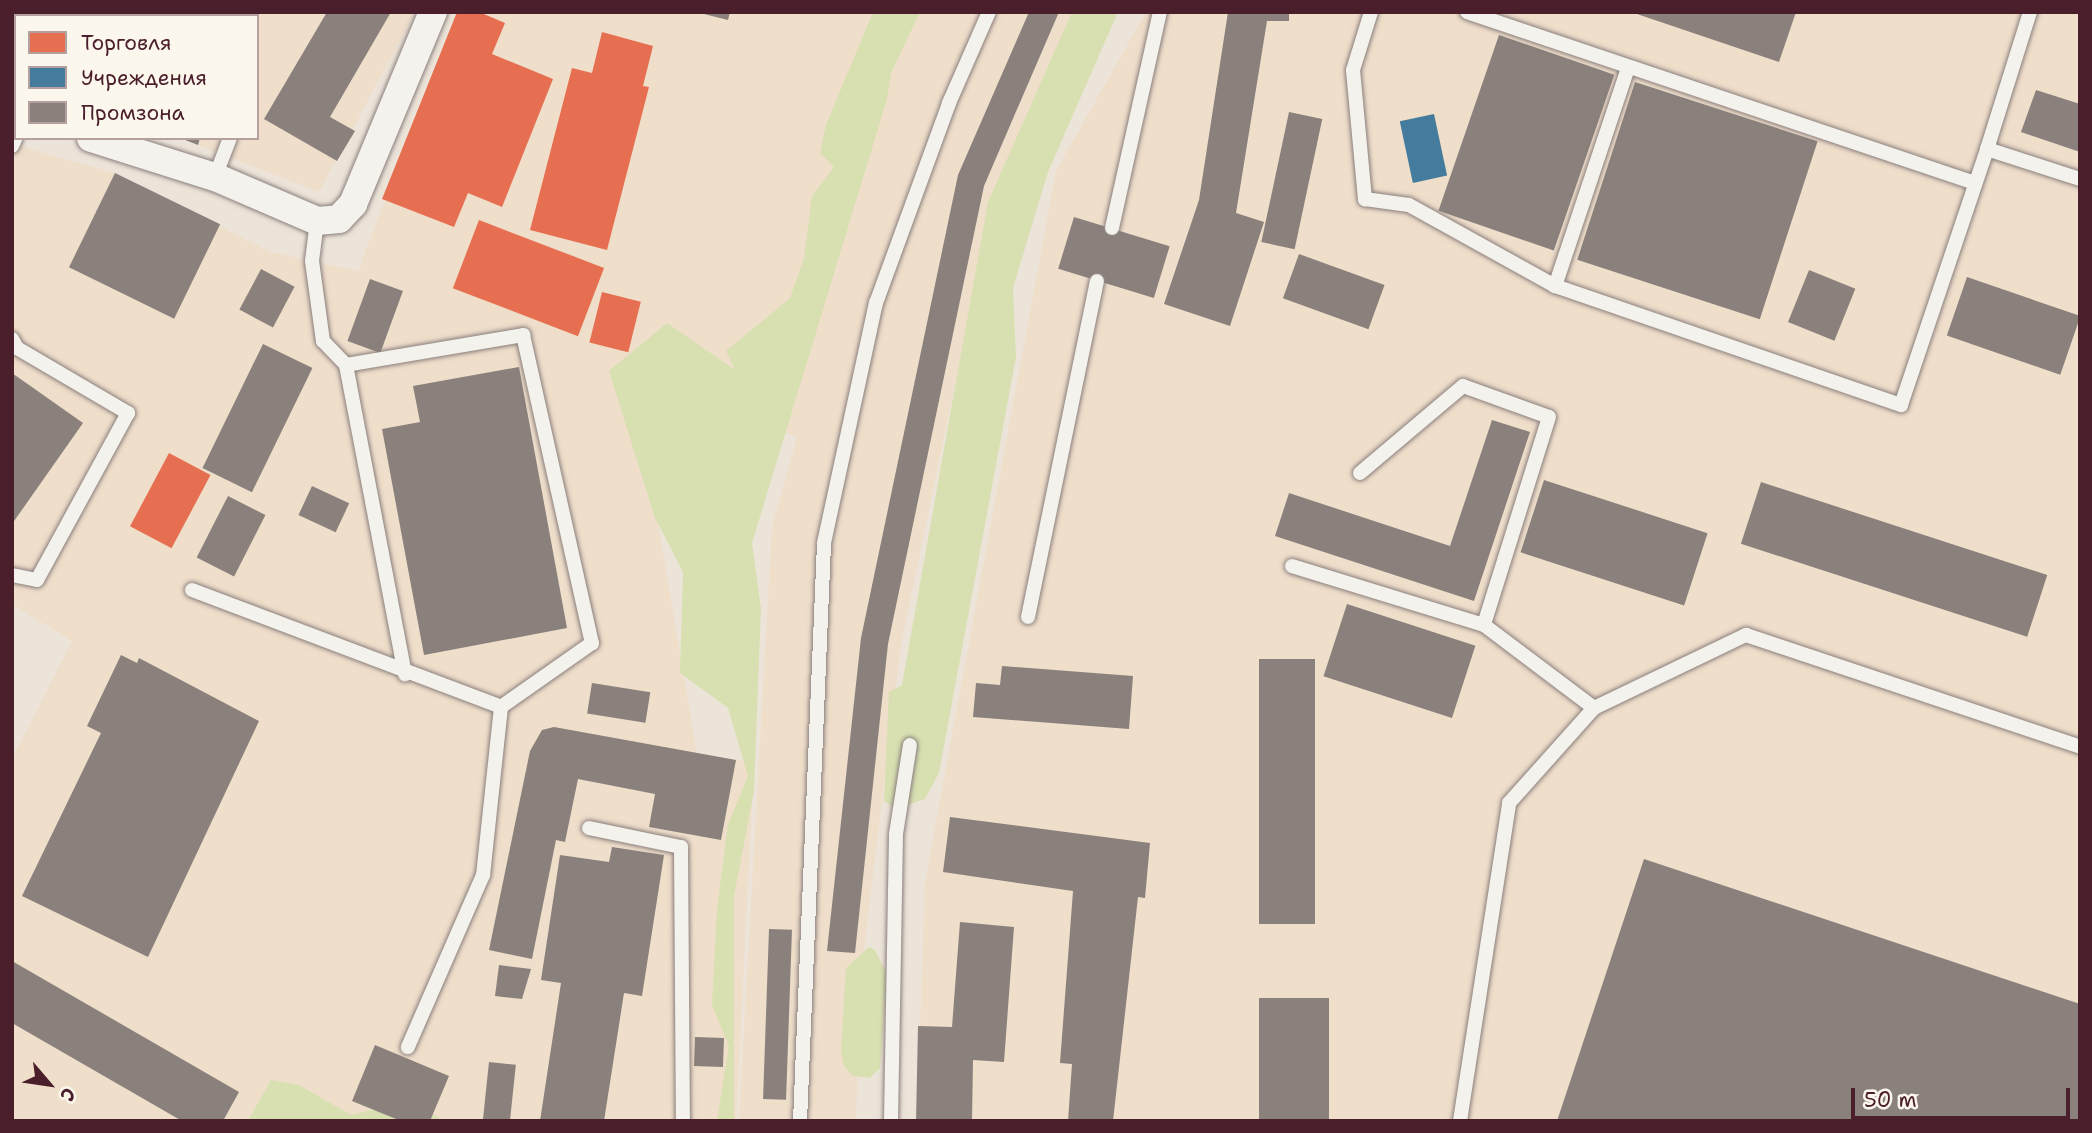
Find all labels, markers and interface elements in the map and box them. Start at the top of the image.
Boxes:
legend [14,14,259,140]
text: Торговля [81,29,171,57]
text: Учреждения [81,64,207,92]
text: Промзона [81,99,184,127]
north arrow [14,1049,84,1119]
scale bar [1854,1074,2073,1118]
text: С [54,1083,82,1106]
text: 50 m [1864,1086,1917,1114]

